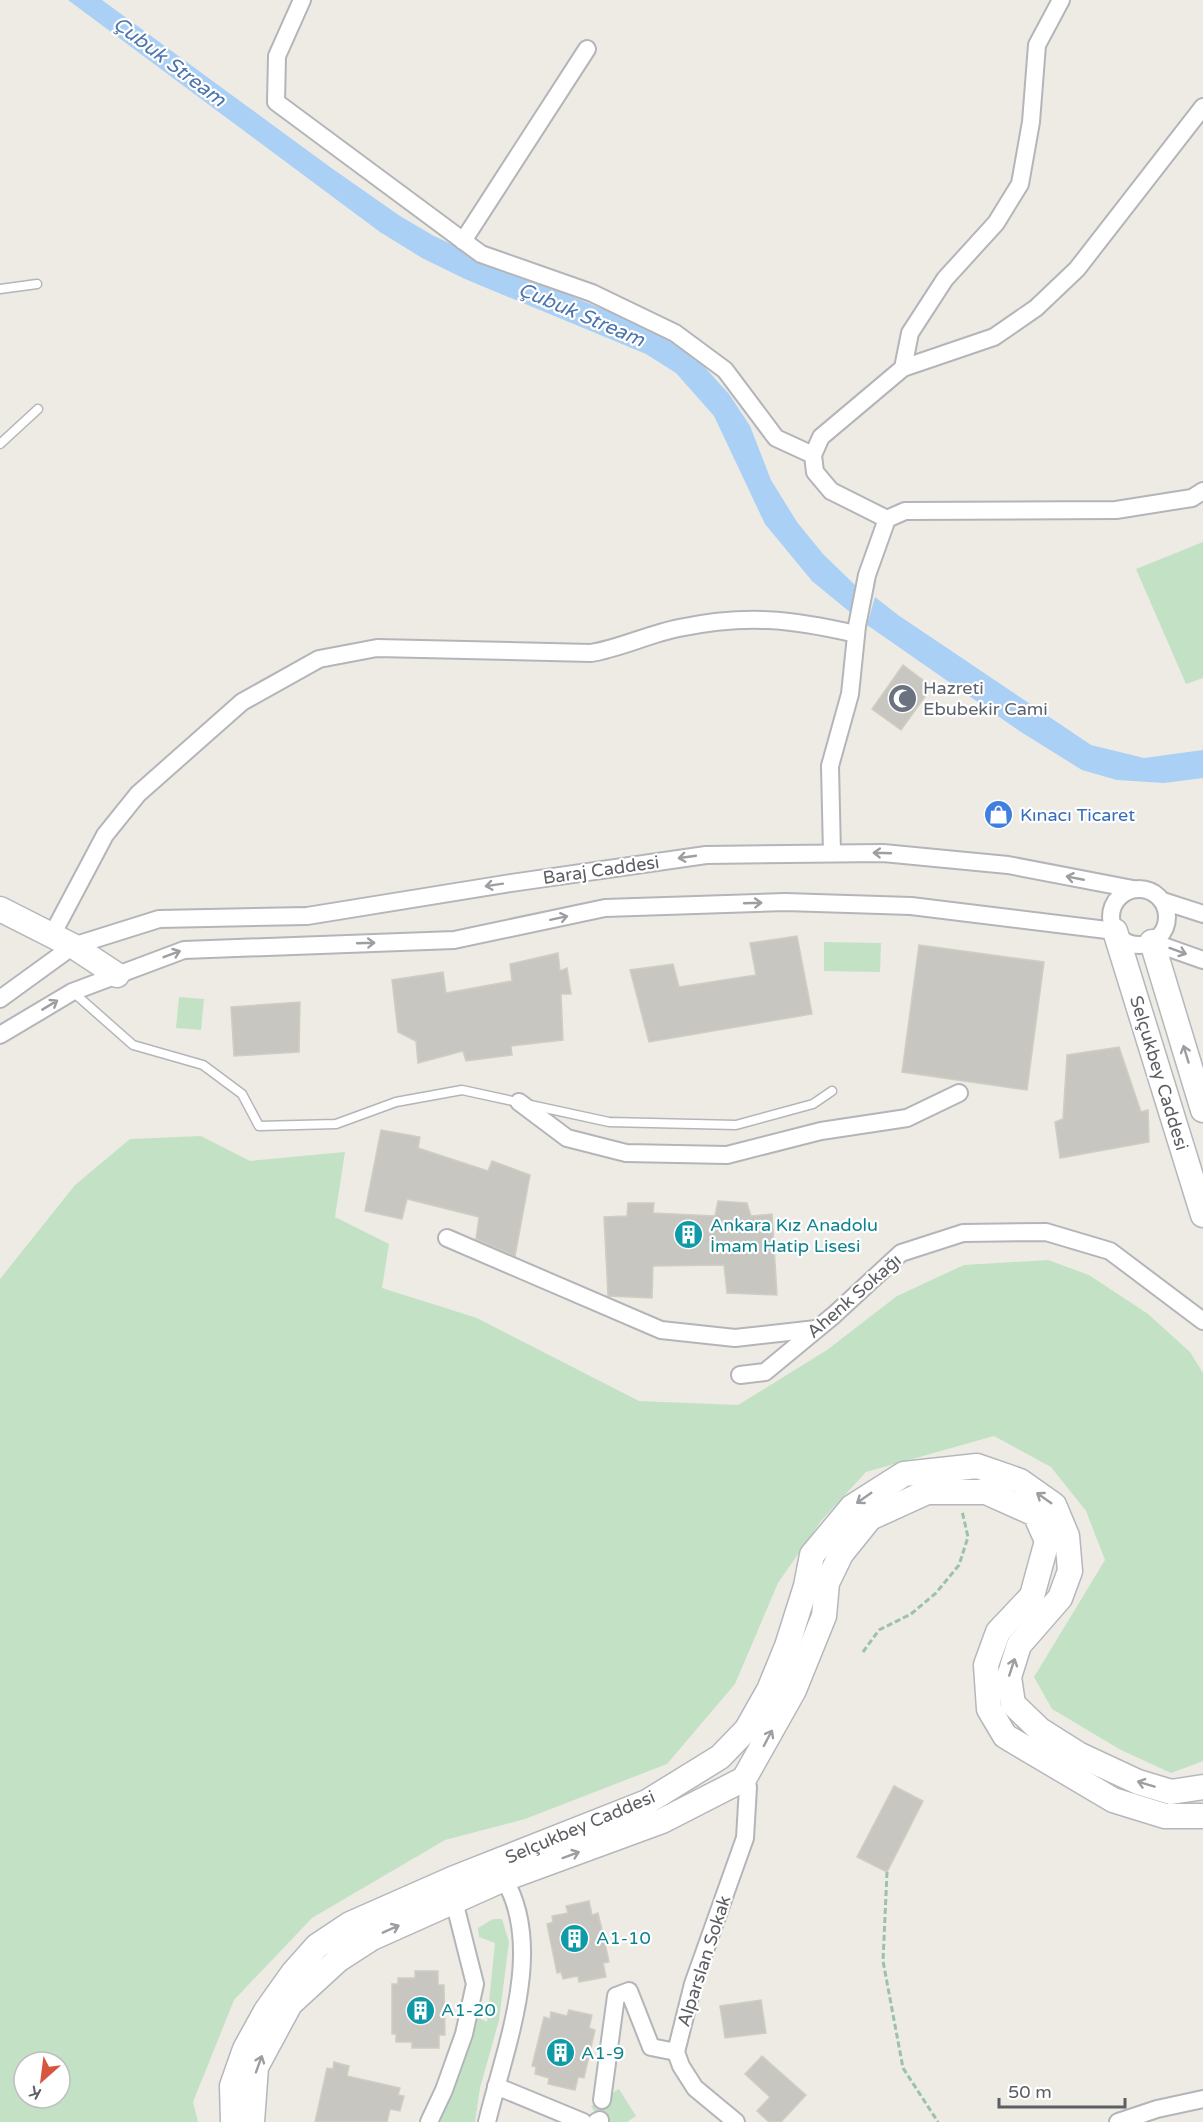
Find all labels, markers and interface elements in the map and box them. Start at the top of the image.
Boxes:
water label: Çubuk Stream [108,12,230,112]
water label: Çubuk Stream [514,278,648,353]
place label: Hazreti Ebubekir Cami [923,677,1048,720]
mosque icon: Hazreti Ebubekir Cami [886,682,918,714]
shop icon: Kınacı Ticaret [983,799,1015,831]
place label: Kınacı Ticaret [1020,804,1135,826]
one-way arrow [873,848,893,859]
street label: Baraj Caddesi [541,851,661,889]
one-way arrow [678,852,698,863]
one-way arrow [1066,872,1086,883]
one-way arrow [485,880,505,891]
one-way arrow [742,898,762,909]
one-way arrow [549,911,568,923]
one-way arrow [356,938,376,949]
one-way arrow [1168,946,1186,957]
one-way arrow [162,948,181,959]
street label: Selçukbey Caddesi [1125,993,1193,1153]
one-way arrow [41,999,58,1011]
one-way arrow [1180,1045,1191,1064]
place label: Ankara Kız Anadolu İmam Hatip Lisesi [710,1214,878,1257]
building icon: Ankara Kız Anadolu İmam Hatip Lisesi [673,1219,705,1251]
street label: Ahenk Sokağı [802,1249,906,1343]
one-way arrow [857,1492,873,1504]
one-way arrow [1036,1492,1053,1504]
one-way arrow [1007,1658,1018,1677]
one-way arrow [762,1730,774,1747]
one-way arrow [1137,1778,1156,1789]
street label: Selçukbey Caddesi [502,1786,658,1868]
one-way arrow [561,1848,580,1859]
street label: Alparslan Sokak [672,1892,736,2029]
building icon: A1-10 [559,1922,591,1954]
one-way arrow [382,1923,400,1934]
place label: A1-10 [596,1927,651,1949]
building icon: A1-20 [404,1994,436,2026]
place label: A1-20 [441,1999,496,2021]
building icon: A1-9 [544,2037,576,2069]
place label: A1-9 [581,2042,624,2064]
north arrow [12,2050,72,2110]
one-way arrow [254,2056,265,2074]
scale bar [999,2071,1125,2109]
text: K [26,2081,45,2104]
text: 50 m [1008,2081,1052,2103]

